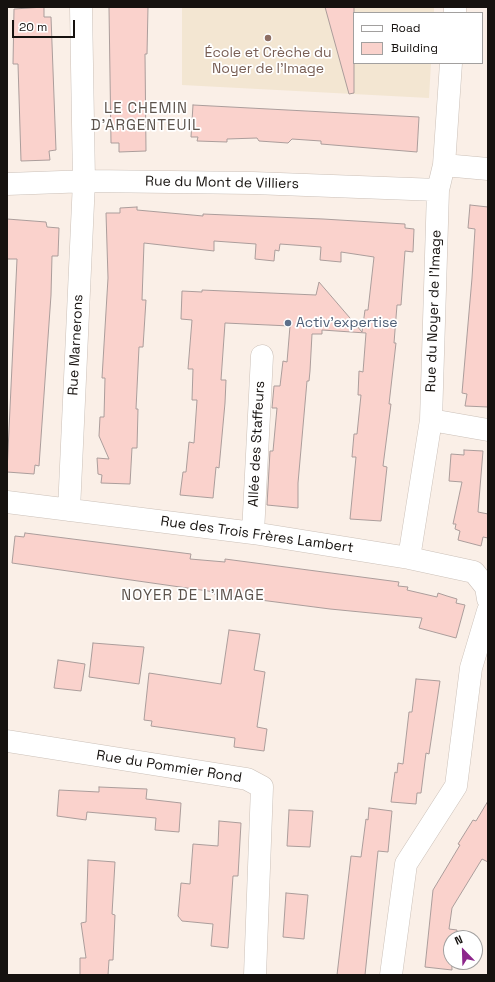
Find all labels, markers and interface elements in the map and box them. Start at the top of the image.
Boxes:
scale bar [14,12,77,38]
legend [353,12,483,64]
text: 20 m [19,19,47,35]
text: Road [391,20,420,36]
marker: École et Crèche du Noyer de l'Image [263,33,273,43]
text: Building [391,40,438,56]
place label: École et Crèche du Noyer de l'Image [204,45,332,78]
district label: LE CHEMIN D'ARGENTEUIL [91,100,201,135]
street label: Rue du Mont de Villiers [145,173,299,193]
street label: Rue du Noyer de l'Image [423,229,445,393]
street label: Rue Marnerons [65,294,87,396]
place label: Activ'expertise [296,315,398,331]
marker: Activ'expertise [283,318,293,328]
street label: Allée des Staffeurs [245,380,269,508]
street label: Rue des Trois Frères Lambert [159,513,355,557]
district label: NOYER DE L'IMAGE [121,587,265,605]
street label: Rue du Pommier Rond [95,747,243,787]
north arrow [443,930,483,970]
text: N [453,932,465,948]

